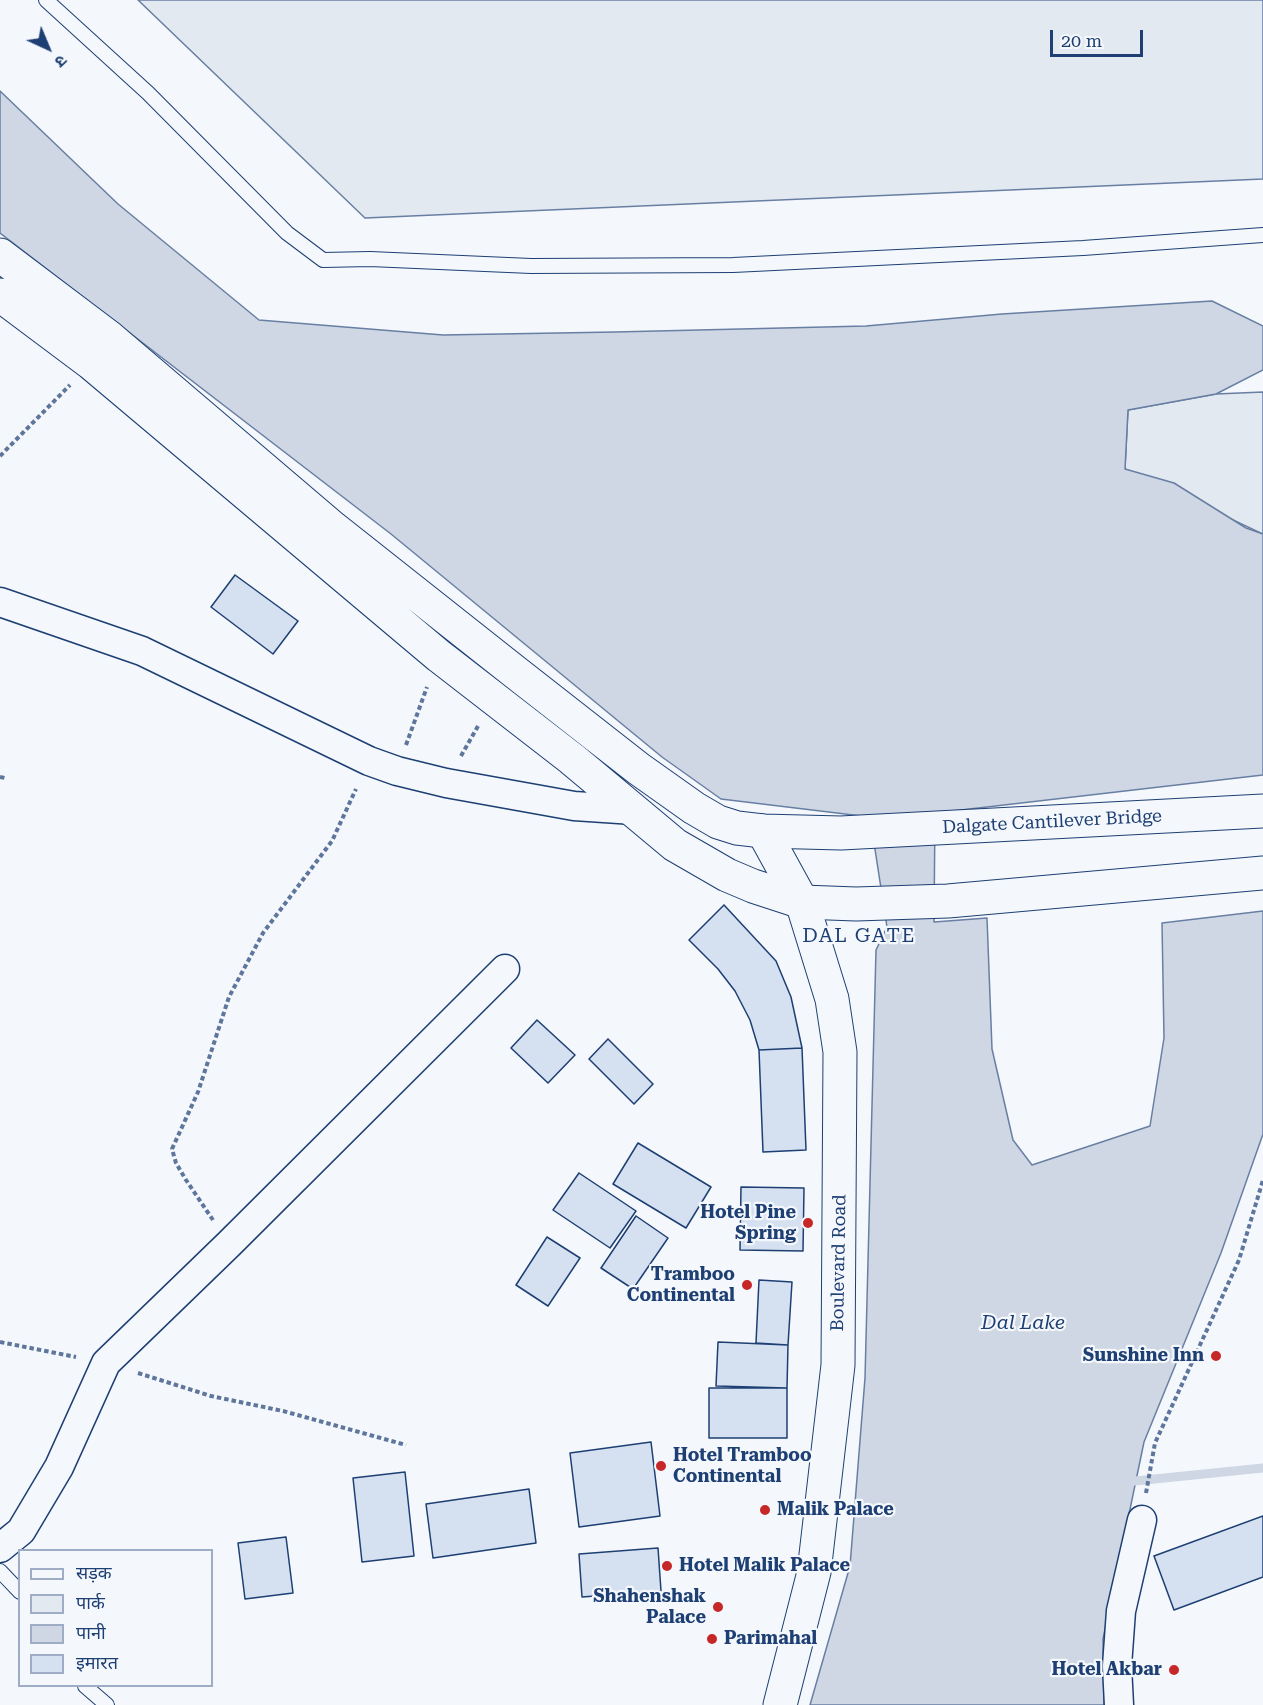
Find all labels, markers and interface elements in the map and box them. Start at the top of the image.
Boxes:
north arrow [18,18,78,78]
scale bar [1053,18,1146,56]
text: 20 m [1061,30,1102,51]
text: उ [51,51,71,71]
street label: Dalgate Cantilever Bridge [942,805,1162,839]
district label: DAL GATE [802,924,916,948]
street label: Boulevard Road [827,1194,851,1332]
place label: Hotel Pine Spring [700,1202,796,1244]
marker: Hotel Pine Spring [801,1216,815,1230]
place label: Tramboo Continental [627,1264,735,1306]
marker: Tramboo Continental [740,1278,754,1292]
water label: Dal Lake [981,1311,1065,1335]
place label: Sunshine Inn [1083,1345,1204,1367]
marker: Sunshine Inn [1209,1349,1223,1363]
place label: Hotel Tramboo Continental [673,1445,812,1488]
marker: Hotel Tramboo Continental [654,1459,668,1473]
place label: Malik Palace [777,1499,894,1521]
marker: Malik Palace [758,1503,772,1517]
legend [18,1549,213,1687]
place label: Hotel Malik Palace [679,1555,850,1577]
marker: Hotel Malik Palace [660,1559,674,1573]
text: सड़क [76,1562,112,1583]
place label: Shahenshak Palace [593,1586,706,1628]
text: पार्क [76,1592,105,1613]
marker: Shahenshak Palace [711,1600,725,1614]
text: पानी [76,1622,106,1643]
place label: Parimahal [724,1628,817,1650]
marker: Parimahal [705,1632,719,1646]
text: इमारत [76,1652,118,1673]
place label: Hotel Akbar [1052,1659,1162,1681]
marker: Hotel Akbar [1167,1663,1181,1677]

